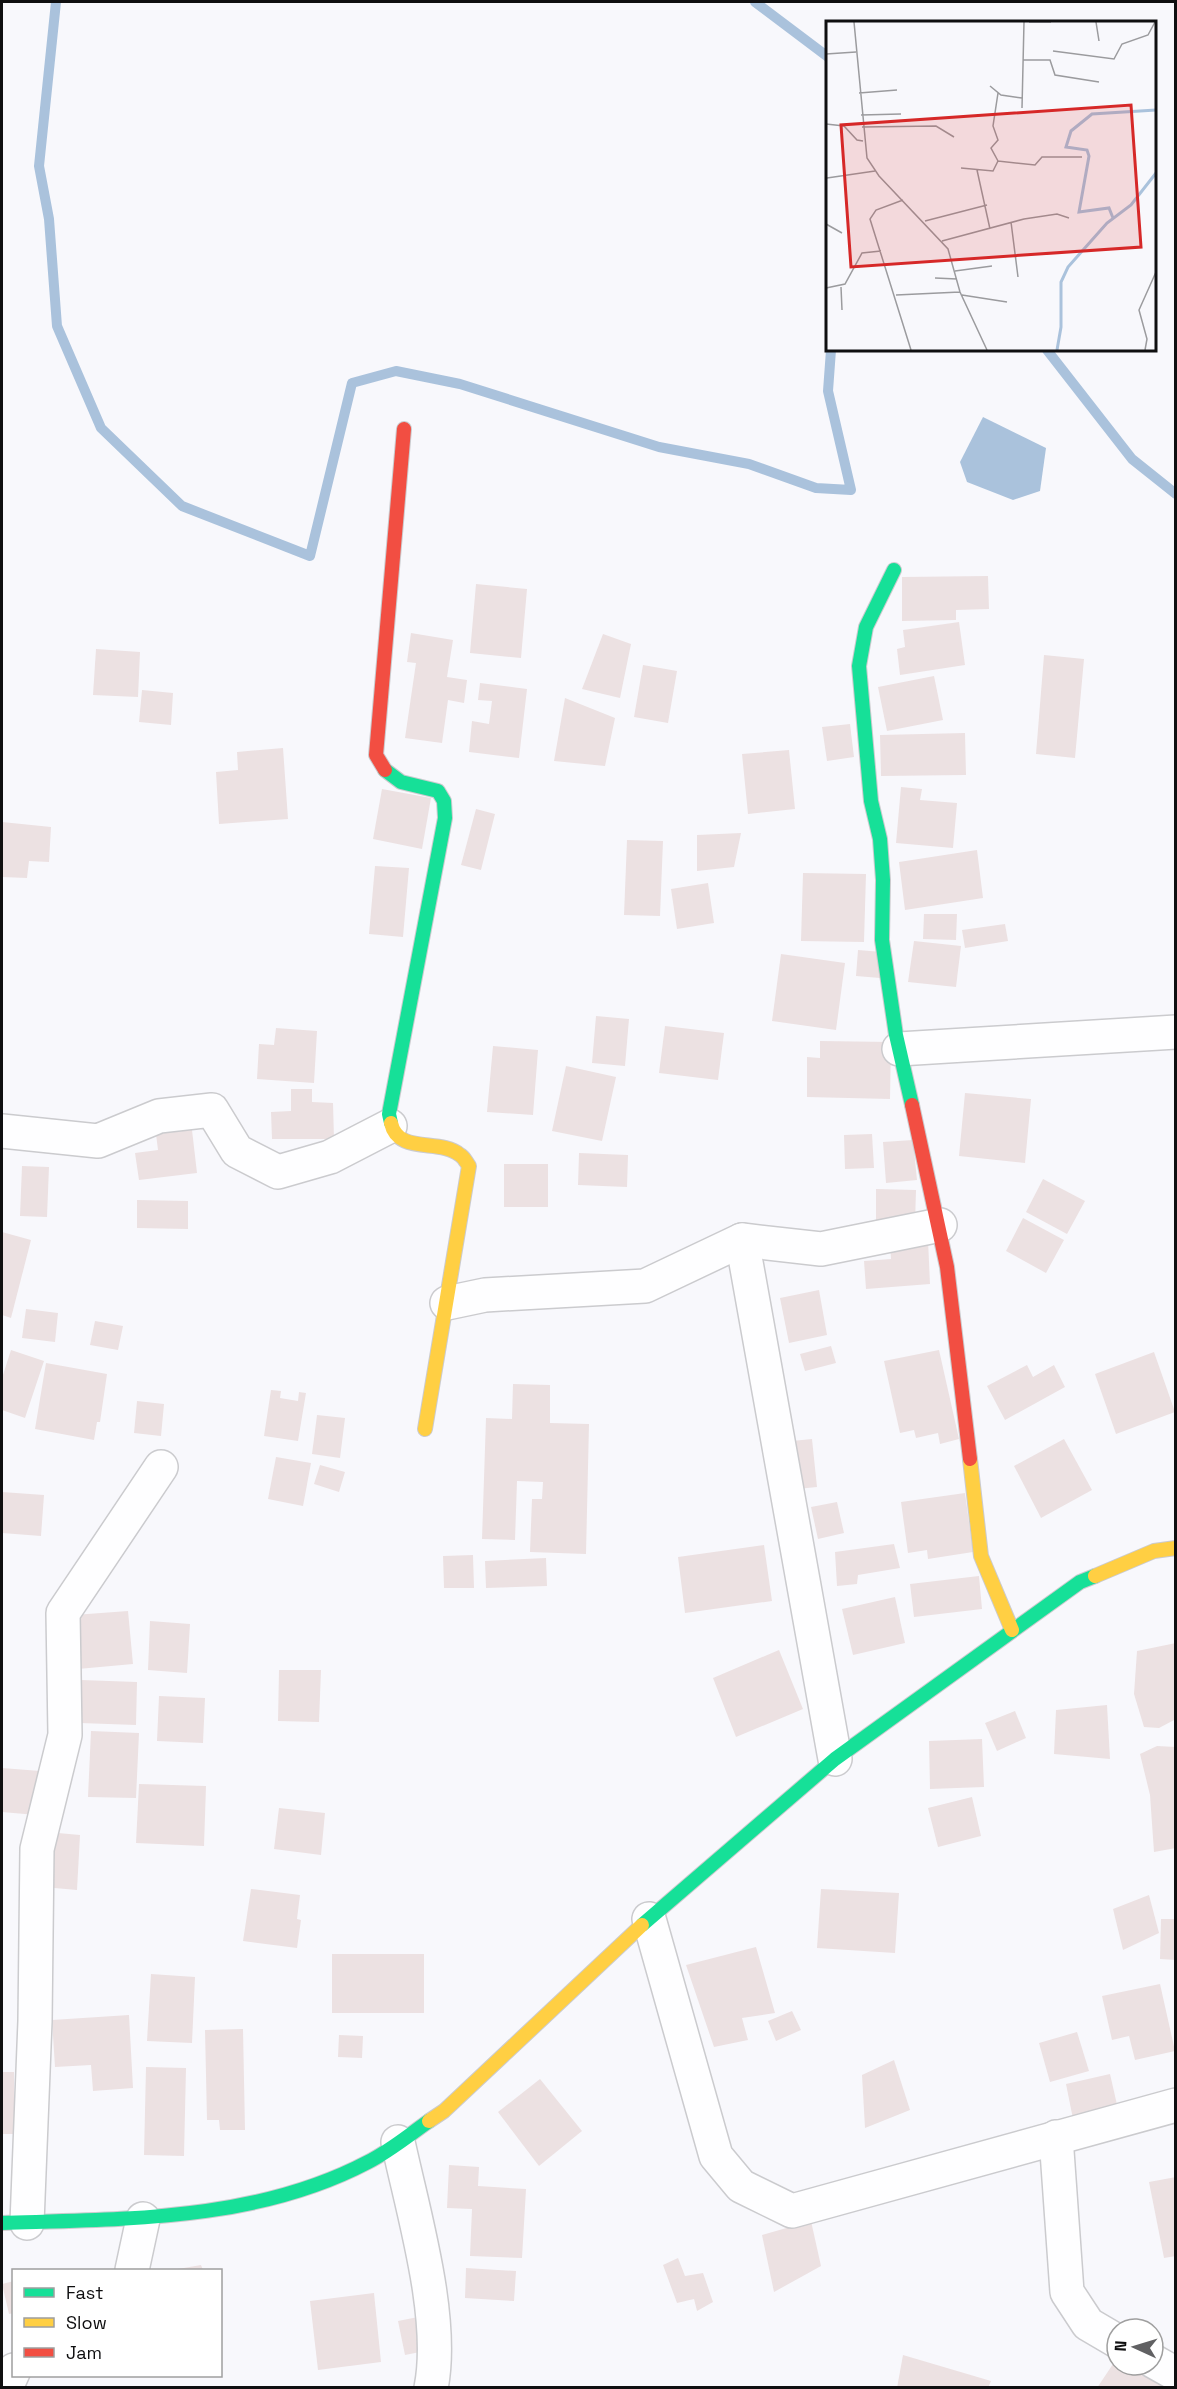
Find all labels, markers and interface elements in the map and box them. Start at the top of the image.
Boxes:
inset map [826,21,1156,351]
legend [12,2269,222,2377]
text: Fast [66,2281,103,2304]
text: Slow [66,2311,107,2334]
north arrow [1105,2317,1165,2377]
text: N [1110,2340,1131,2352]
text: Jam [66,2341,102,2364]

